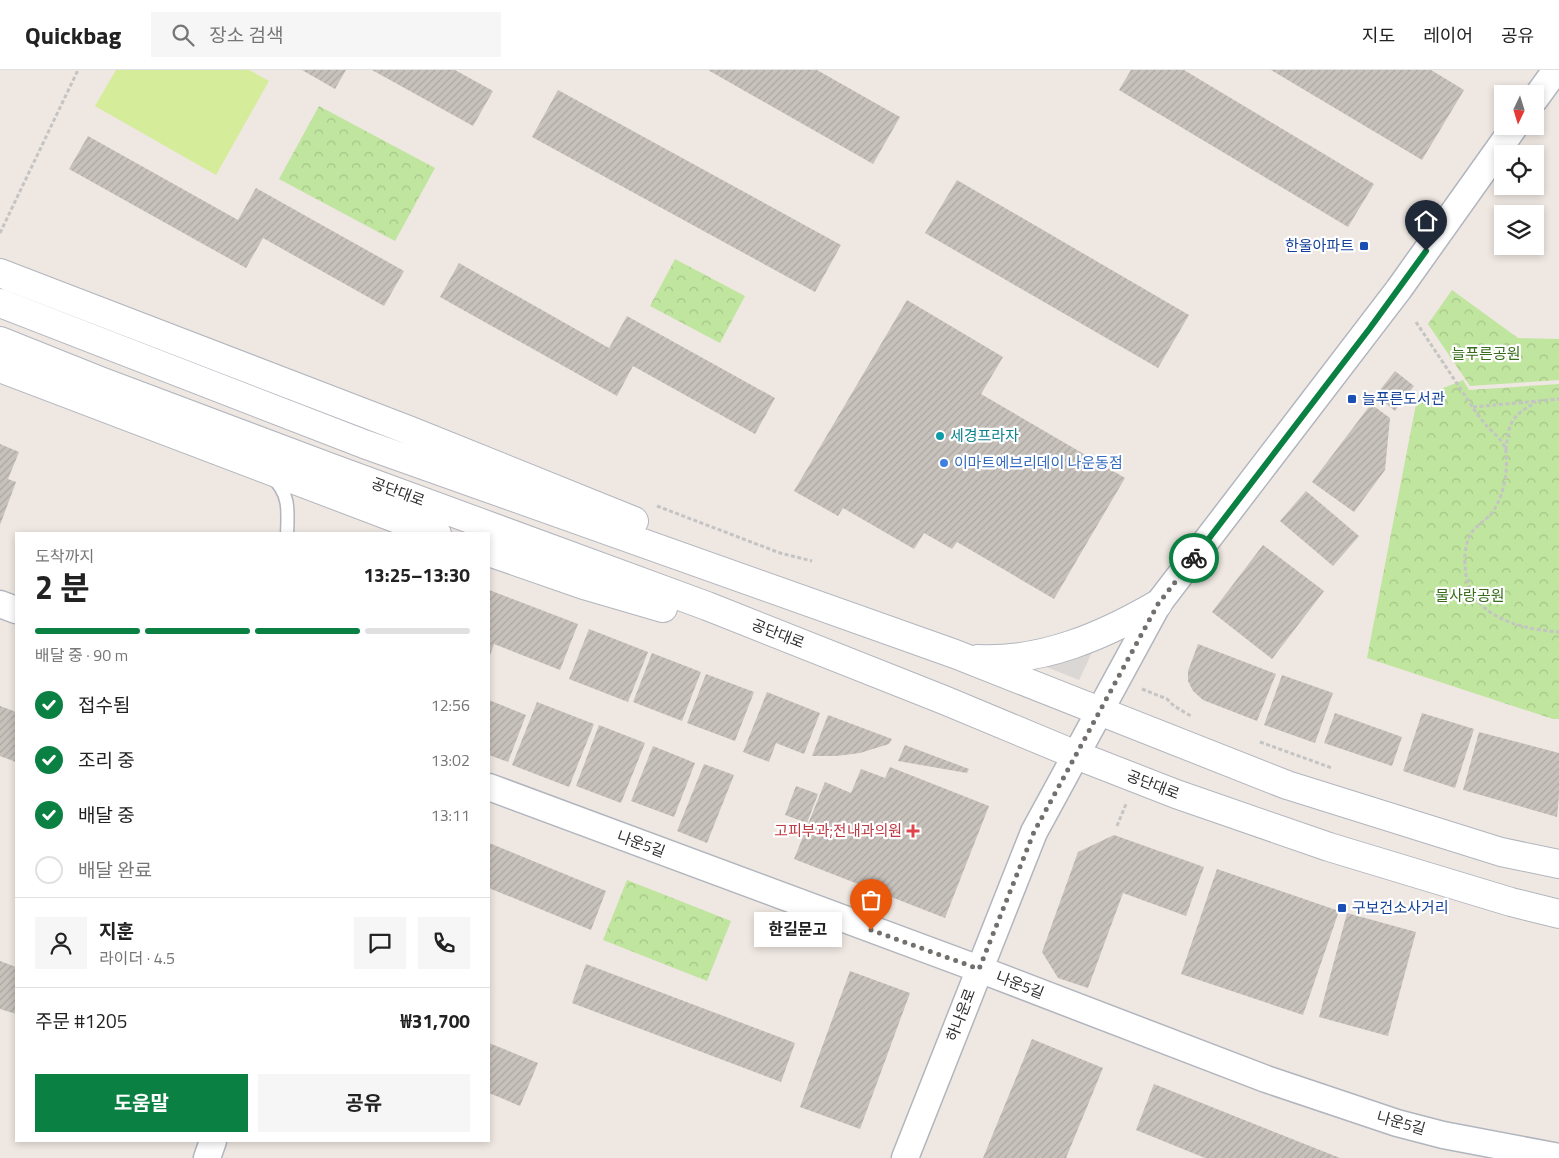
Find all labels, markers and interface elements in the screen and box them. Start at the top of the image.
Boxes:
search box [151,12,501,57]
text: Quickbag [25,17,121,53]
text: 장소 검색 [209,20,283,49]
icon: search [169,21,197,49]
text: 지도 [1362,22,1395,49]
text: 레이어 [1423,22,1473,49]
text: 공유 [1501,22,1534,49]
north arrow [1494,85,1544,135]
map controls [1494,85,1544,255]
button: locate [1494,145,1544,195]
pin [1405,200,1447,251]
button: layers [1494,205,1544,255]
icon: home [1412,207,1440,235]
place label: 한울아파트 [1285,234,1354,257]
marker: 한울아파트 [1358,240,1370,252]
park label: 늘푸른공원 [1451,342,1521,365]
place label: 늘푸른도서관 [1362,387,1445,410]
marker: 늘푸른도서관 [1346,393,1358,405]
place label: 세경프라자 [950,424,1019,447]
marker: 세경프라자 [934,430,946,442]
place label: 이마트에브리데이 나운동점 [954,451,1123,474]
marker: 이마트에브리데이 나운동점 [938,457,950,469]
street label: 공단대로 [368,471,428,512]
courier [1169,533,1219,583]
text: 도착까지 [35,544,94,568]
icon: bike [1180,544,1208,572]
text: 13:25–13:30 [363,560,470,589]
text: 2 분 [35,563,89,611]
park label: 물사랑공원 [1435,584,1505,607]
street label: 공단대로 [748,613,808,654]
text: 배달 중 · 90 m [35,643,128,667]
text: 접수됨 [78,690,130,719]
icon: check [35,691,63,719]
text: 12:56 [431,693,470,717]
text: 조리 중 [78,745,135,774]
icon: check [35,746,63,774]
text: 13:02 [431,748,470,772]
street label: 공단대로 [1123,764,1183,805]
text: 배달 중 [78,800,135,829]
icon: check [35,801,63,829]
text: 13:11 [431,803,470,827]
place label: 고피부과;전내과의원 [774,819,902,842]
street label: 나운5길 [614,824,669,863]
marker: 고피부과;전내과의원 [906,824,920,838]
text: 배달 완료 [78,855,152,884]
pin [850,879,892,930]
icon: bag [857,886,885,914]
place label: 구보건소사거리 [1352,896,1449,919]
marker: 구보건소사거리 [1336,902,1348,914]
callout: 한길문고 [754,912,841,948]
text: 지훈 [99,916,134,945]
button: person [35,917,87,969]
button: chat [354,917,406,969]
button: phone [418,917,470,969]
text: 한길문고 [769,917,827,941]
text: 라이더 · 4.5 [99,946,175,970]
street label: 나운5길 [993,965,1048,1004]
street label: 하나운로 [940,985,981,1045]
text: 주문 #1205 [35,1006,127,1035]
text: ₩31,700 [401,1006,470,1035]
button: 도움말 [35,1074,248,1132]
button: 공유 [258,1074,470,1132]
street label: 나운5길 [1374,1105,1428,1140]

